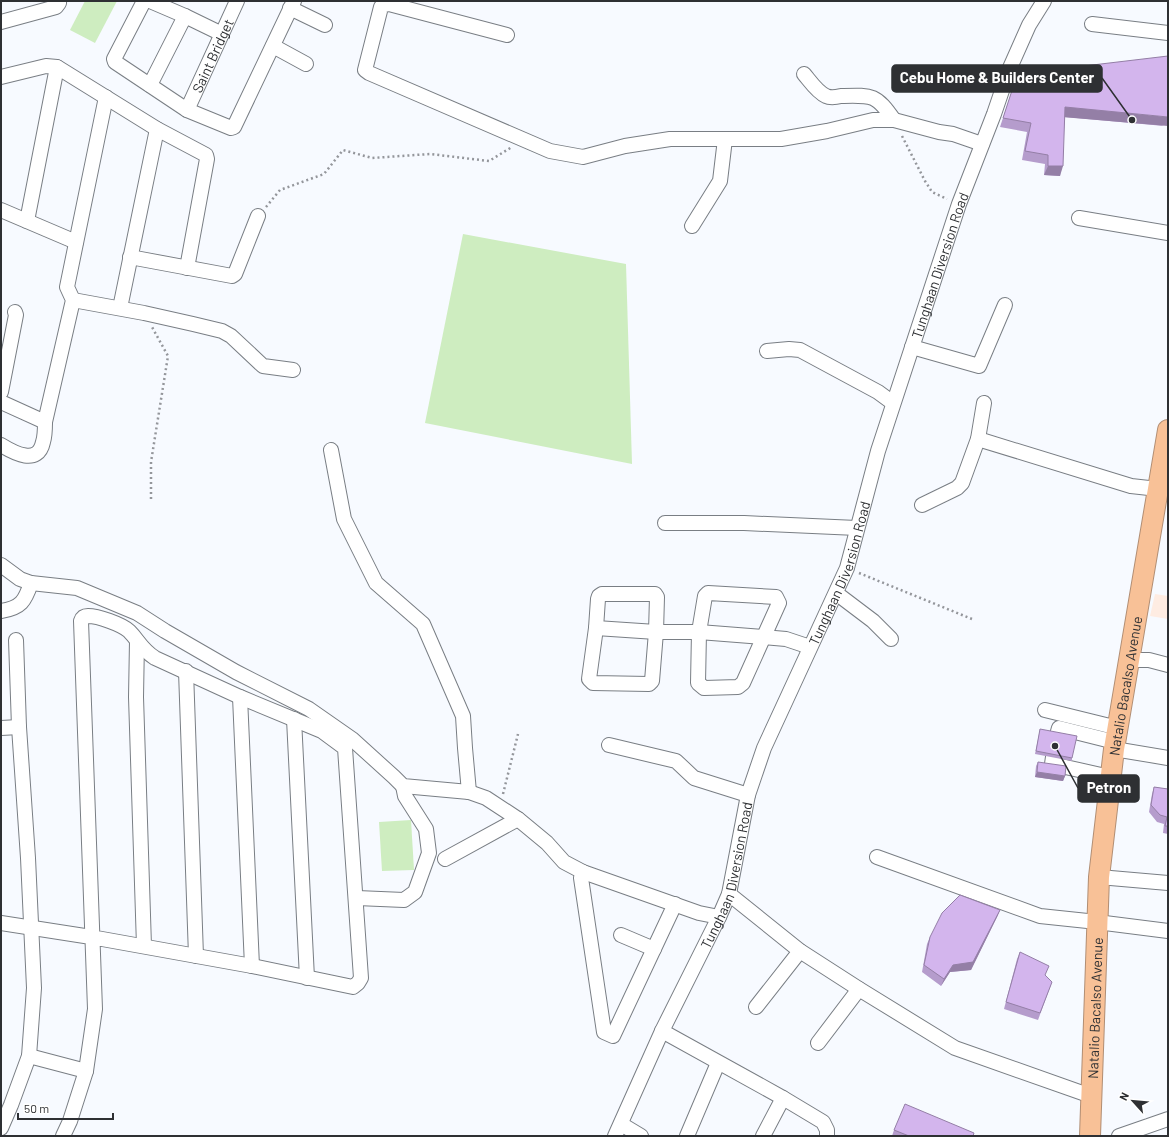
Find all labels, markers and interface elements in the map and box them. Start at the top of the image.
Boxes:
street label: Saint Bridget [188,16,236,95]
callout: Cebu Home & Builders Center [892,65,1102,92]
text: Cebu Home & Builders Center [900,68,1095,86]
street label: Tunghaan Diversion Road [907,190,971,340]
street label: Tunghaan Diversion Road [804,499,873,647]
street label: Natalio Bacalso Avenue [1105,615,1145,757]
callout: Petron [1078,775,1139,802]
text: Petron [1087,778,1131,796]
street label: Tunghaan Diversion Road [696,800,755,951]
street label: Natalio Bacalso Avenue [1083,937,1105,1079]
north arrow [1113,1081,1153,1121]
text: N [1116,1090,1131,1102]
scale bar [18,1095,113,1121]
text: 50 m [24,1101,49,1115]

